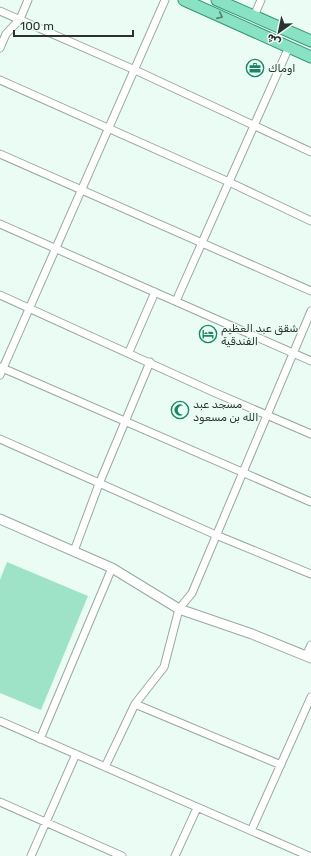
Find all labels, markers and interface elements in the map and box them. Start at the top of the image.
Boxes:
one-way arrow [215,11,223,19]
scale bar [14,12,133,38]
north arrow [259,12,299,52]
text: 100 m [20,19,54,33]
text: ش [264,31,283,49]
office icon: اوماك [245,58,265,78]
place label: اوماك [268,62,295,76]
place label: شقق عبد العظيم الفندقية [221,322,298,348]
hotel icon: شقق عبد العظيم الفندقية [198,324,218,344]
place label: مسجد عبد الله بن مسعود [193,398,258,425]
mosque icon: مسجد عبد الله بن مسعود [170,400,190,420]

